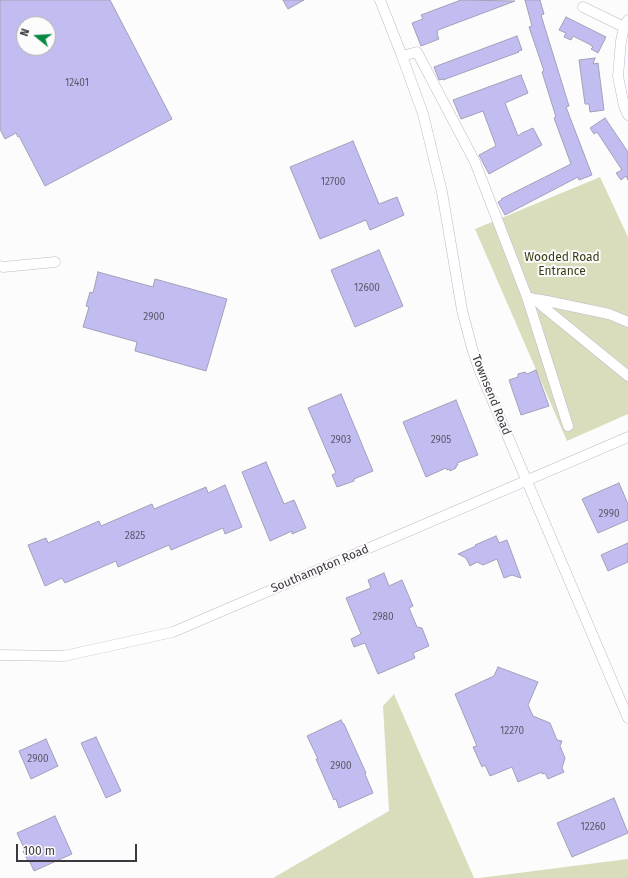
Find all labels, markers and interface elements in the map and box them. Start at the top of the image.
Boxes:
north arrow [16,16,56,56]
text: N [18,27,32,38]
house number: 12401 [65,77,89,89]
house number: 12700 [321,176,345,188]
park label: Wooded Road Entrance [524,251,600,279]
house number: 12600 [354,282,380,294]
house number: 2900 [143,311,165,323]
street label: Townsend Road [468,353,514,437]
house number: 2903 [331,434,351,446]
house number: 2905 [431,434,451,446]
house number: 2990 [599,508,619,520]
house number: 2825 [125,530,145,542]
street label: Southampton Road [269,542,371,596]
house number: 2980 [372,611,394,623]
house number: 12270 [500,725,524,737]
house number: 2900 [27,753,49,765]
house number: 2900 [330,760,352,772]
house number: 12260 [580,821,606,833]
scale bar [18,836,139,862]
text: 100 m [23,844,55,858]

